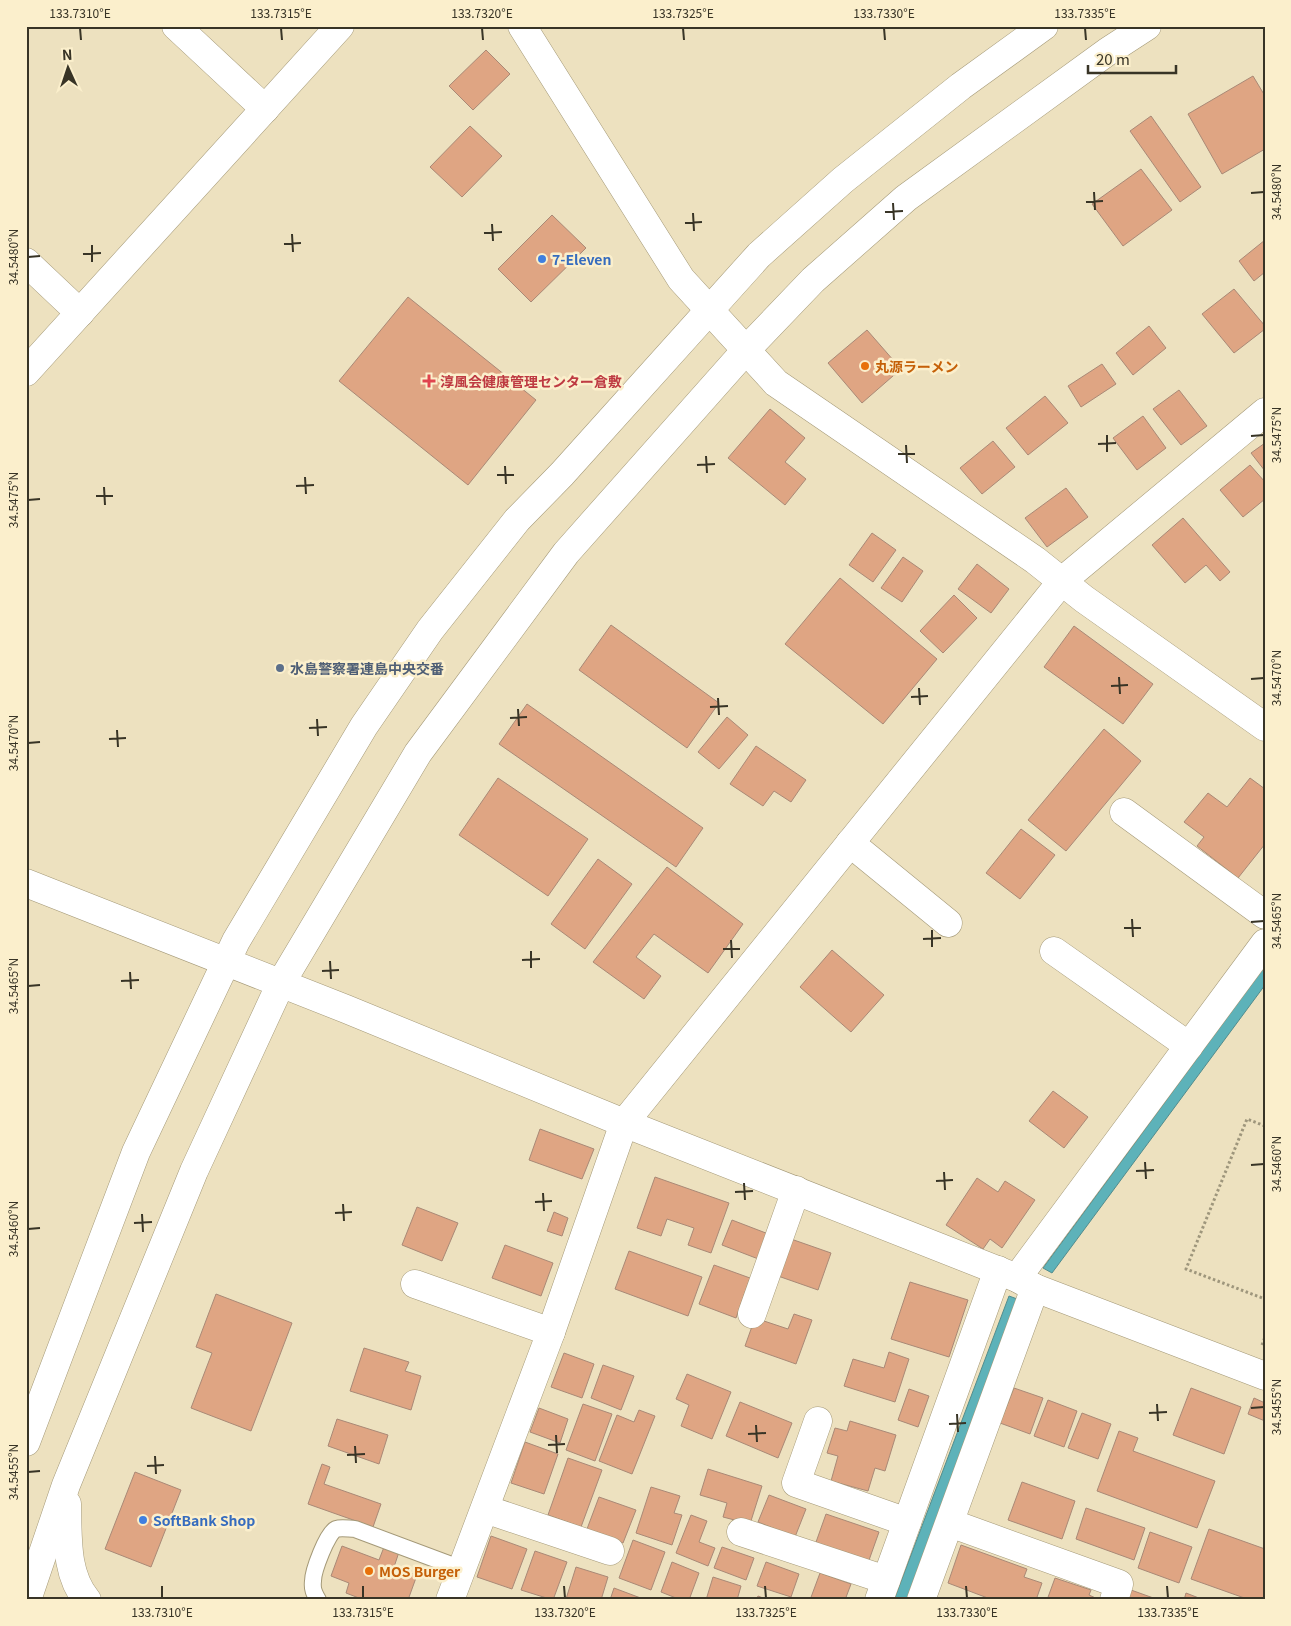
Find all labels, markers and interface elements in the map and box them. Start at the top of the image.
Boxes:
text: 133.7310°E [49,4,111,21]
text: 133.7315°E [250,4,312,21]
text: 133.7320°E [451,4,513,21]
text: 133.7325°E [652,4,714,21]
text: 133.7330°E [853,4,915,21]
text: 133.7335°E [1054,4,1116,21]
north arrow [42,42,92,92]
scale bar [1088,42,1176,74]
text: N [62,44,73,64]
text: 20 m [1096,48,1130,69]
text: 34.5480°N [1267,164,1284,220]
text: 34.5480°N [4,229,21,285]
place label: 7-Eleven [552,249,611,269]
marker: 7-Eleven [536,253,548,265]
place label: 丸源ラーメン [875,356,958,376]
marker: 丸源ラーメン [859,360,871,372]
place label: 淳風会健康管理センター倉敷 [440,371,622,391]
marker: 淳風会健康管理センター倉敷 [422,374,436,388]
text: 34.5475°N [1267,407,1284,463]
text: 34.5475°N [4,472,21,528]
text: 34.5470°N [1267,650,1284,706]
place label: 水島警察署連島中央交番 [290,658,444,678]
marker: 水島警察署連島中央交番 [274,662,286,674]
text: 34.5470°N [4,715,21,771]
text: 34.5465°N [1267,893,1284,949]
text: 34.5465°N [4,958,21,1014]
text: 34.5460°N [1267,1136,1284,1192]
text: 34.5460°N [4,1201,21,1257]
text: 34.5455°N [1267,1379,1284,1435]
text: 34.5455°N [4,1444,21,1500]
place label: SoftBank Shop [153,1510,255,1530]
marker: SoftBank Shop [137,1514,149,1526]
place label: MOS Burger [379,1561,461,1581]
marker: MOS Burger [363,1565,375,1577]
text: 133.7310°E [131,1603,193,1620]
text: 133.7315°E [332,1603,394,1620]
text: 133.7320°E [534,1603,596,1620]
text: 133.7325°E [735,1603,797,1620]
text: 133.7330°E [936,1603,998,1620]
text: 133.7335°E [1137,1603,1199,1620]

